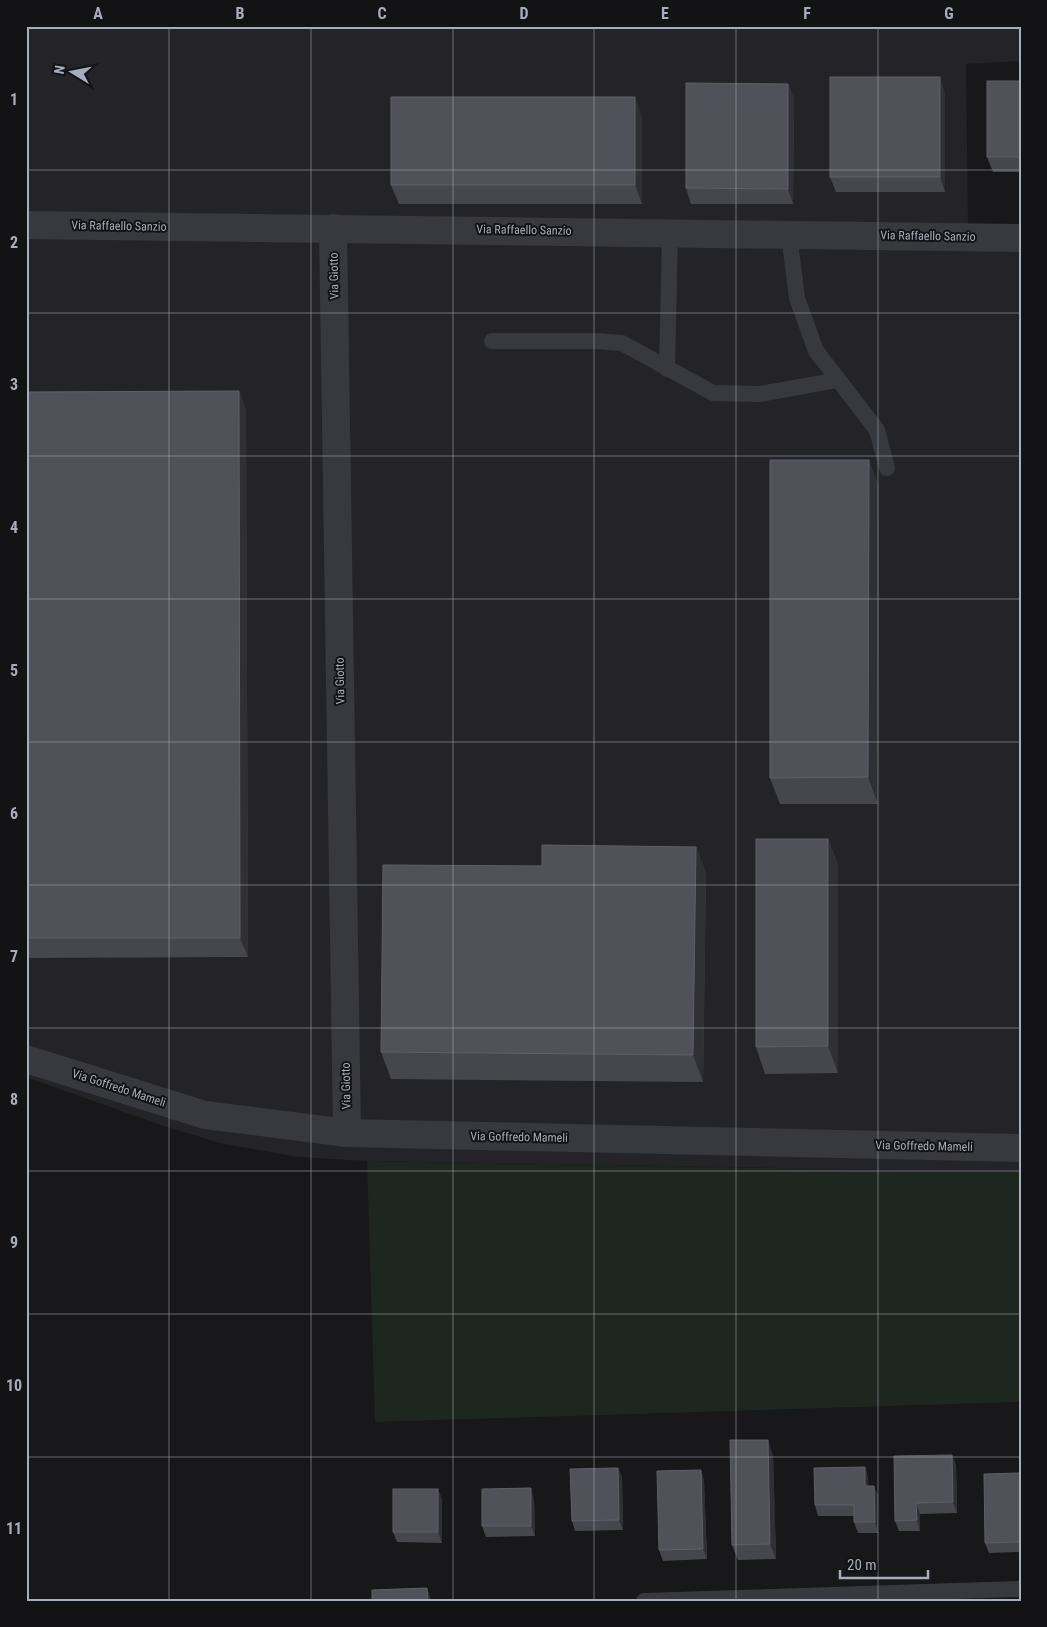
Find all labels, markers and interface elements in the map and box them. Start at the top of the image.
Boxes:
text: A [93,4,103,23]
text: B [236,4,245,23]
text: C [377,4,387,23]
text: D [519,4,529,23]
text: E [661,4,669,23]
text: F [803,4,811,23]
text: G [944,4,954,23]
north arrow [48,48,98,98]
text: N [51,64,68,75]
text: 1 [10,90,18,109]
street label: Via Raffaello Sanzio [71,218,167,234]
street label: Via Raffaello Sanzio [476,222,572,238]
street label: Via Raffaello Sanzio [880,228,976,244]
text: 2 [10,233,18,252]
street label: Via Giotto [327,252,341,300]
text: 3 [10,375,18,394]
text: 4 [10,518,18,537]
street label: Via Giotto [333,657,347,705]
text: 5 [10,661,18,680]
text: 6 [10,804,18,823]
text: 7 [10,947,18,966]
street label: Via Giotto [339,1062,353,1110]
street label: Via Goffredo Mameli [70,1066,168,1110]
text: 8 [10,1090,18,1109]
street label: Via Goffredo Mameli [470,1129,568,1145]
street label: Via Goffredo Mameli [875,1138,973,1154]
text: 9 [10,1233,18,1252]
text: 10 [6,1376,22,1395]
text: 11 [6,1519,22,1538]
scale bar [840,1547,927,1579]
text: 20 m [847,1556,877,1574]

